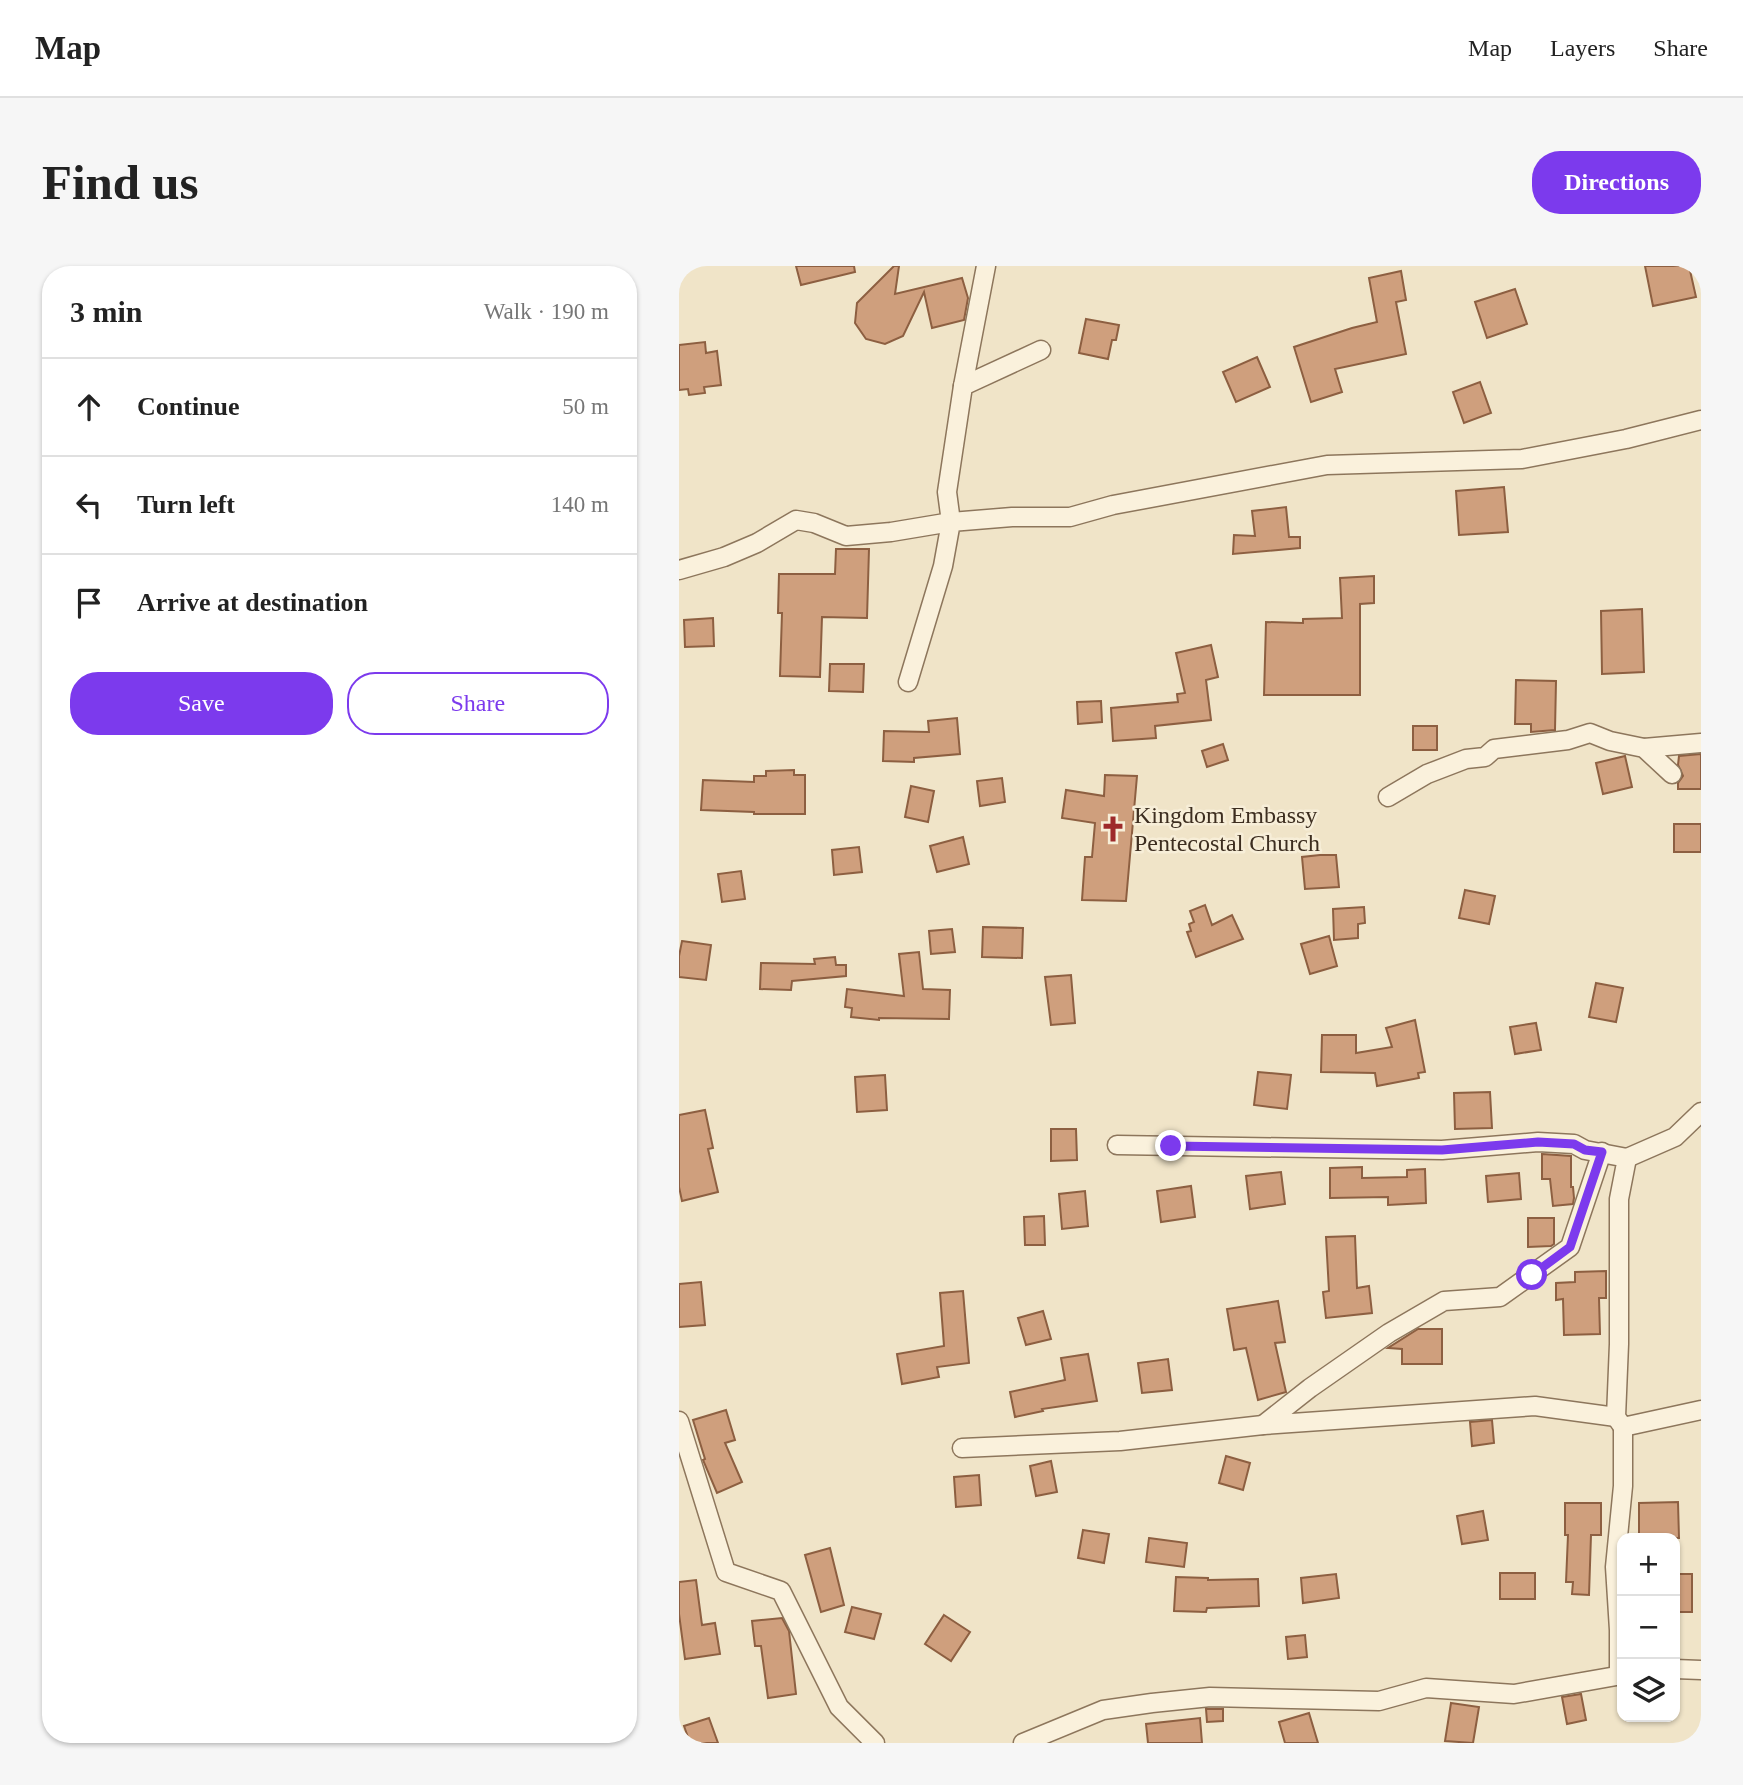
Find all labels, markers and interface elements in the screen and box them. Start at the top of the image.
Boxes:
text: Map [35,30,101,66]
text: Map [1468,35,1512,61]
text: Layers [1550,35,1615,61]
text: Share [1653,35,1708,61]
button: Directions [1532,151,1701,214]
text: Find us [42,155,199,210]
text: 3 min [70,295,143,328]
text: Walk · 190 m [484,299,609,324]
icon: ahead [70,388,108,426]
text: Continue [137,392,240,421]
text: 50 m [562,394,609,419]
icon: left [70,486,108,524]
text: Turn left [137,490,235,519]
text: 140 m [551,492,609,517]
icon: arrive [70,584,108,622]
text: Arrive at destination [137,588,368,617]
button: Save [70,672,333,735]
button: Share [347,672,609,735]
place label: Kingdom Embassy Pentecostal Church [1134,802,1320,856]
church icon: Kingdom Embassy Pentecostal Church [1098,814,1128,844]
route end [1155,1130,1186,1161]
route start [1516,1259,1547,1290]
map controls [1617,1533,1680,1722]
button: + [1617,1533,1680,1596]
button: − [1617,1596,1680,1659]
button: layers [1617,1659,1680,1722]

